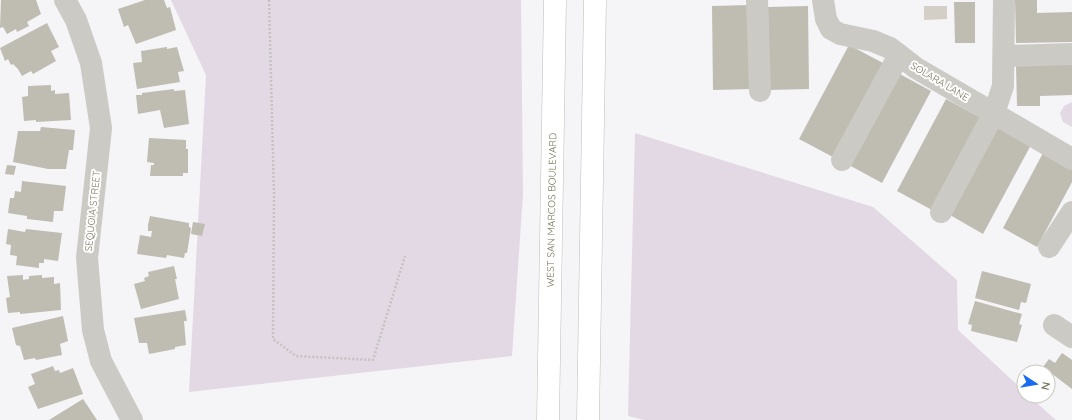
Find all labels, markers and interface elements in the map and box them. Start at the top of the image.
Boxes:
street label: SOLARA LANE [908,59,972,104]
street label: WEST SAN MARCOS BOULEVARD [544,133,559,287]
street label: SEQUOIA STREET [82,170,103,252]
north arrow [1016,364,1056,404]
text: N [1038,381,1053,391]

